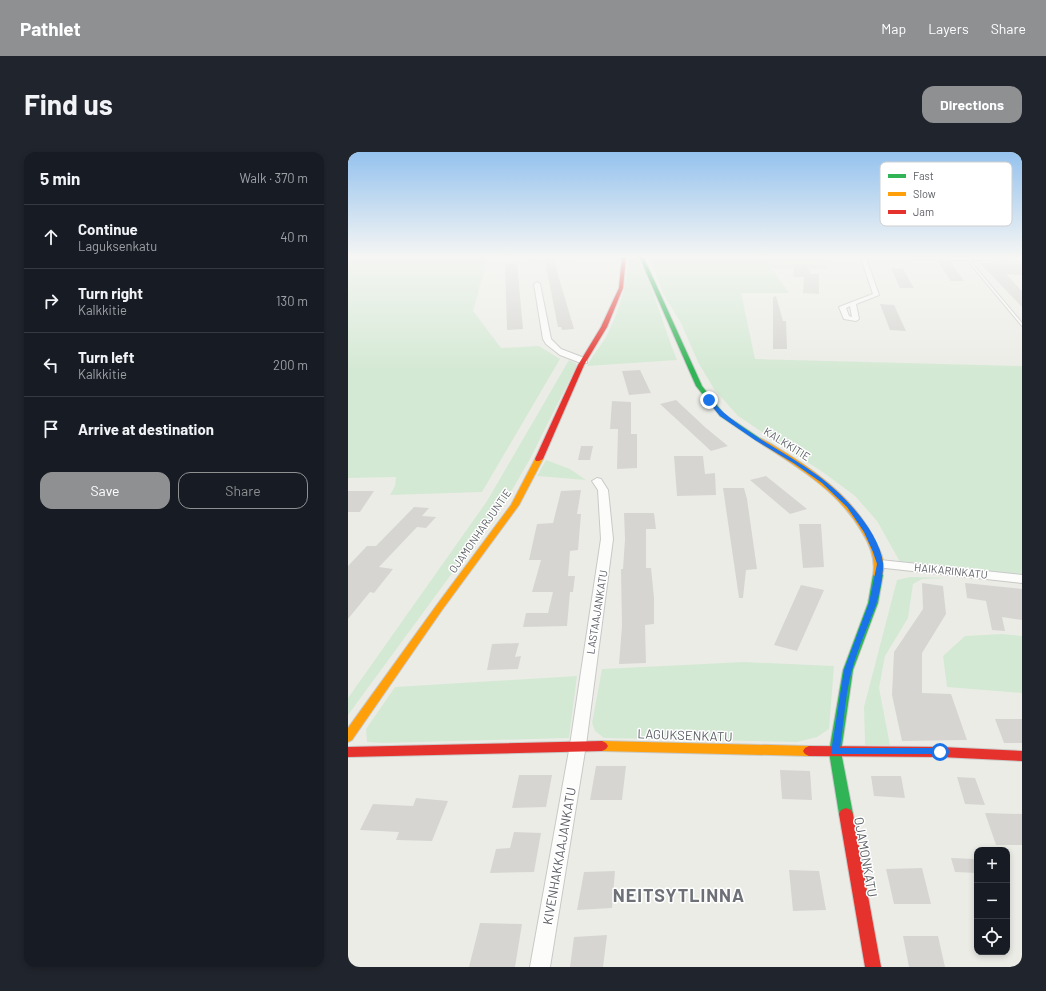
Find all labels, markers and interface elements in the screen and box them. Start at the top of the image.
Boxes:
text: Pathlet [20,17,81,40]
text: Map [881,20,906,37]
text: Layers [928,20,969,37]
text: Share [991,20,1026,37]
button: Directions [922,86,1022,123]
text: Find us [24,87,113,121]
legend [880,162,1012,226]
text: 5 min [40,168,80,188]
text: Fast [913,169,934,182]
text: Walk · 370 m [240,170,308,186]
text: Slow [913,187,936,200]
text: Jam [913,205,934,218]
text: Continue [78,220,138,238]
icon: ahead [40,226,62,248]
text: 40 m [280,229,308,245]
text: Laguksenkatu [78,238,157,254]
text: Turn right [78,284,143,302]
icon: right [40,290,62,312]
text: 130 m [276,293,308,309]
text: Kalkkitie [78,302,127,318]
text: Turn left [78,348,134,366]
icon: left [40,354,62,376]
text: 200 m [273,357,308,373]
text: Kalkkitie [78,366,127,382]
route end [700,391,718,409]
icon: arrive [40,418,62,440]
text: Arrive at destination [78,420,214,438]
street label: KALKKITIE [762,424,813,463]
button: Save [40,472,170,509]
button: Share [178,472,308,509]
street label: OJAMONHARJUNTIE [446,486,514,575]
street label: HAIKARINKATU [914,560,988,581]
street label: LASTAAJANKATU [583,569,610,655]
street label: LAGUKSENKATU [637,725,733,745]
route start [931,743,949,761]
street label: KIVENHAKKAAJANKATU [539,786,579,926]
street label: OJAMONKATU [851,816,881,898]
map controls [974,847,1010,955]
button: + [974,847,1010,883]
button: − [974,883,1010,919]
district label: NEITSYTLINNA [613,884,745,906]
button: locate [974,919,1010,955]

